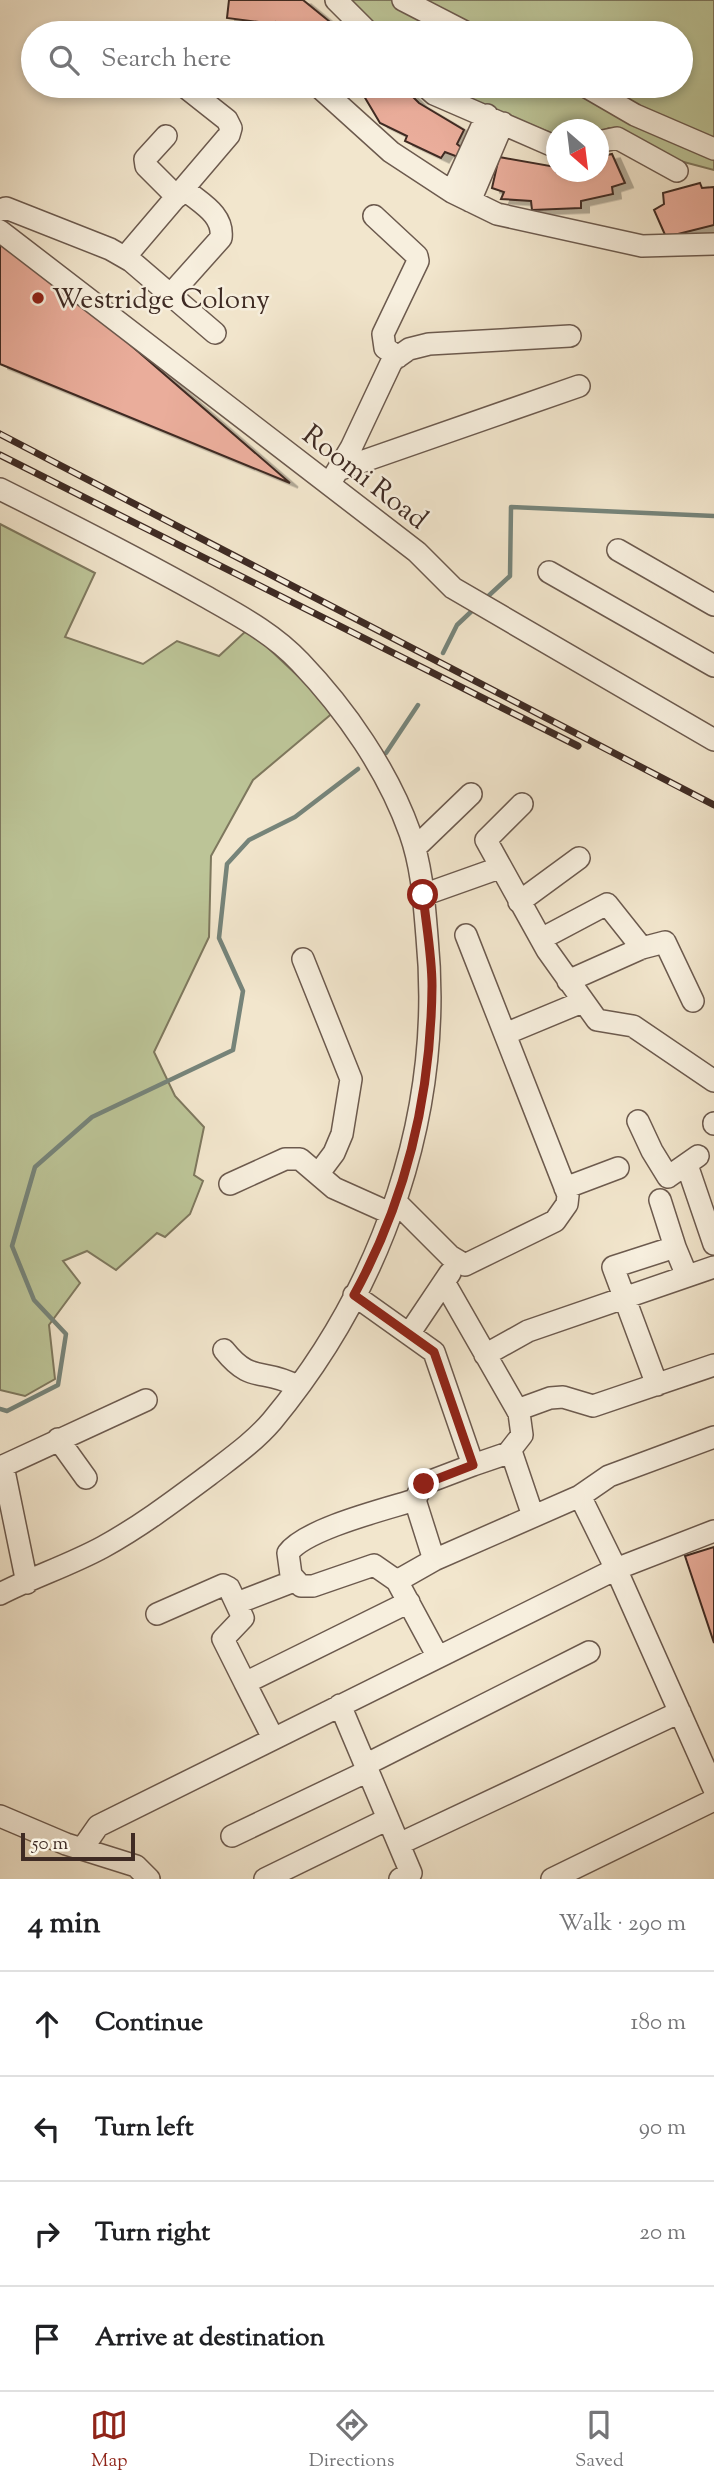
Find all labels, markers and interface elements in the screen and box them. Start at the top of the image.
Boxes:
search box [21,21,693,98]
icon: search [45,41,83,79]
text: Search here [101,41,231,78]
north arrow [546,119,609,182]
place label: Westridge Colony [52,281,270,321]
marker: Westridge Colony [30,290,46,306]
street label: Roomi Road [293,416,436,540]
route start [407,879,438,910]
route end [408,1468,439,1499]
scale bar [21,1830,135,1862]
text: 50 m [32,1831,68,1858]
text: 4 min [28,1903,101,1946]
text: Walk · 290 m [558,1908,686,1941]
icon: ahead [28,2005,66,2043]
text: Continue [95,2005,203,2042]
text: 180 m [631,2007,686,2040]
icon: left [28,2110,66,2148]
text: Turn left [95,2110,194,2147]
text: 90 m [639,2112,686,2145]
icon: right [28,2215,66,2253]
text: Turn right [95,2215,210,2252]
text: 20 m [639,2217,686,2250]
icon: arrive [28,2320,66,2358]
text: Arrive at destination [95,2320,325,2357]
tab: Map [90,2406,128,2475]
tab: Directions [309,2406,394,2475]
tab: Saved [575,2406,624,2475]

